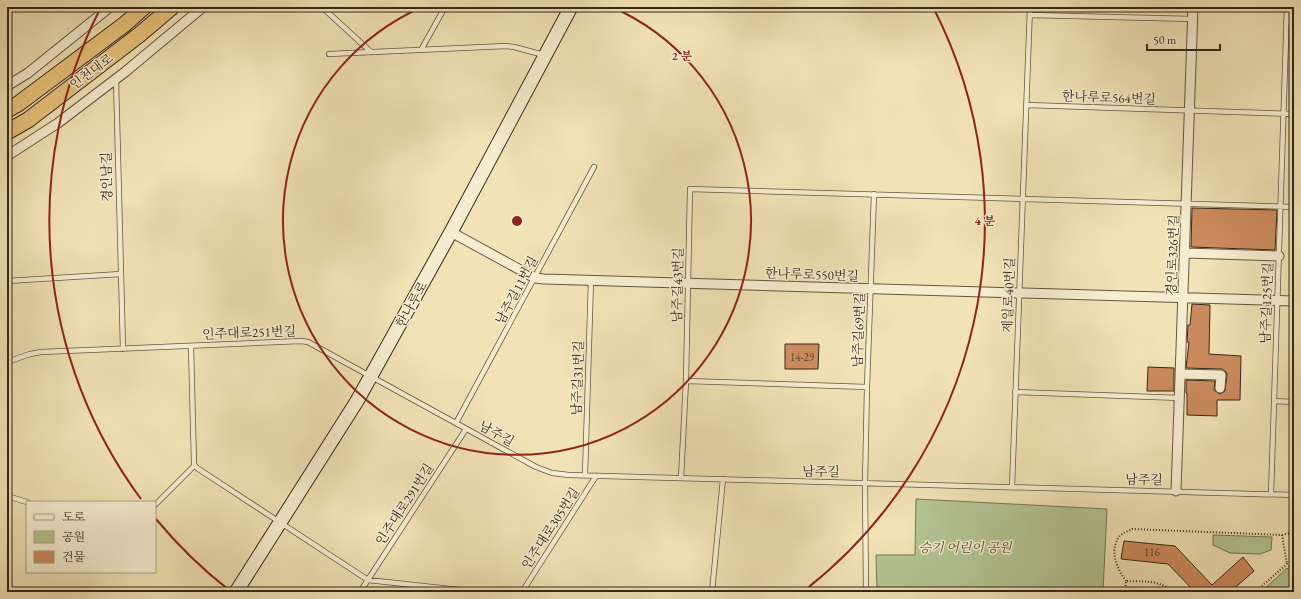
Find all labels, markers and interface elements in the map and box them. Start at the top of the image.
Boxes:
scale bar [1147,26,1220,52]
text: 50 m [1153,32,1177,48]
text: 2 분 [672,48,693,64]
street label: 인천대로 [66,49,117,93]
street label: 한나루로564번길 [1062,87,1156,108]
street label: 경인남길 [98,152,115,202]
text: 4 분 [975,213,996,229]
centre of rings [510,214,524,228]
street label: 경인로326번길 [1163,214,1182,296]
street label: 남주길43번길 [668,247,687,323]
street label: 남주길11번길 [491,253,542,327]
street label: 제일로40번길 [999,257,1018,333]
street label: 남주길125번길 [1257,262,1276,344]
street label: 한나루로550번길 [765,264,859,285]
street label: 한나루로 [392,278,431,330]
street label: 남주길69번길 [849,292,868,368]
street label: 인주대로251번길 [202,322,296,343]
street label: 남주길31번길 [568,340,587,416]
house number: 14-29 [790,350,815,364]
street label: 남주길 [476,417,517,450]
street label: 인주대로291번길 [372,460,437,548]
street label: 남주길 [802,463,840,480]
street label: 남주길 [1125,471,1163,488]
street label: 인주대로305번길 [518,484,583,572]
legend [26,501,156,573]
text: 도로 [62,509,86,525]
text: 공원 [62,529,85,545]
park label: 승기 어린이 공원 [918,539,1013,556]
house number: 116 [1144,545,1161,559]
text: 건물 [62,549,86,565]

